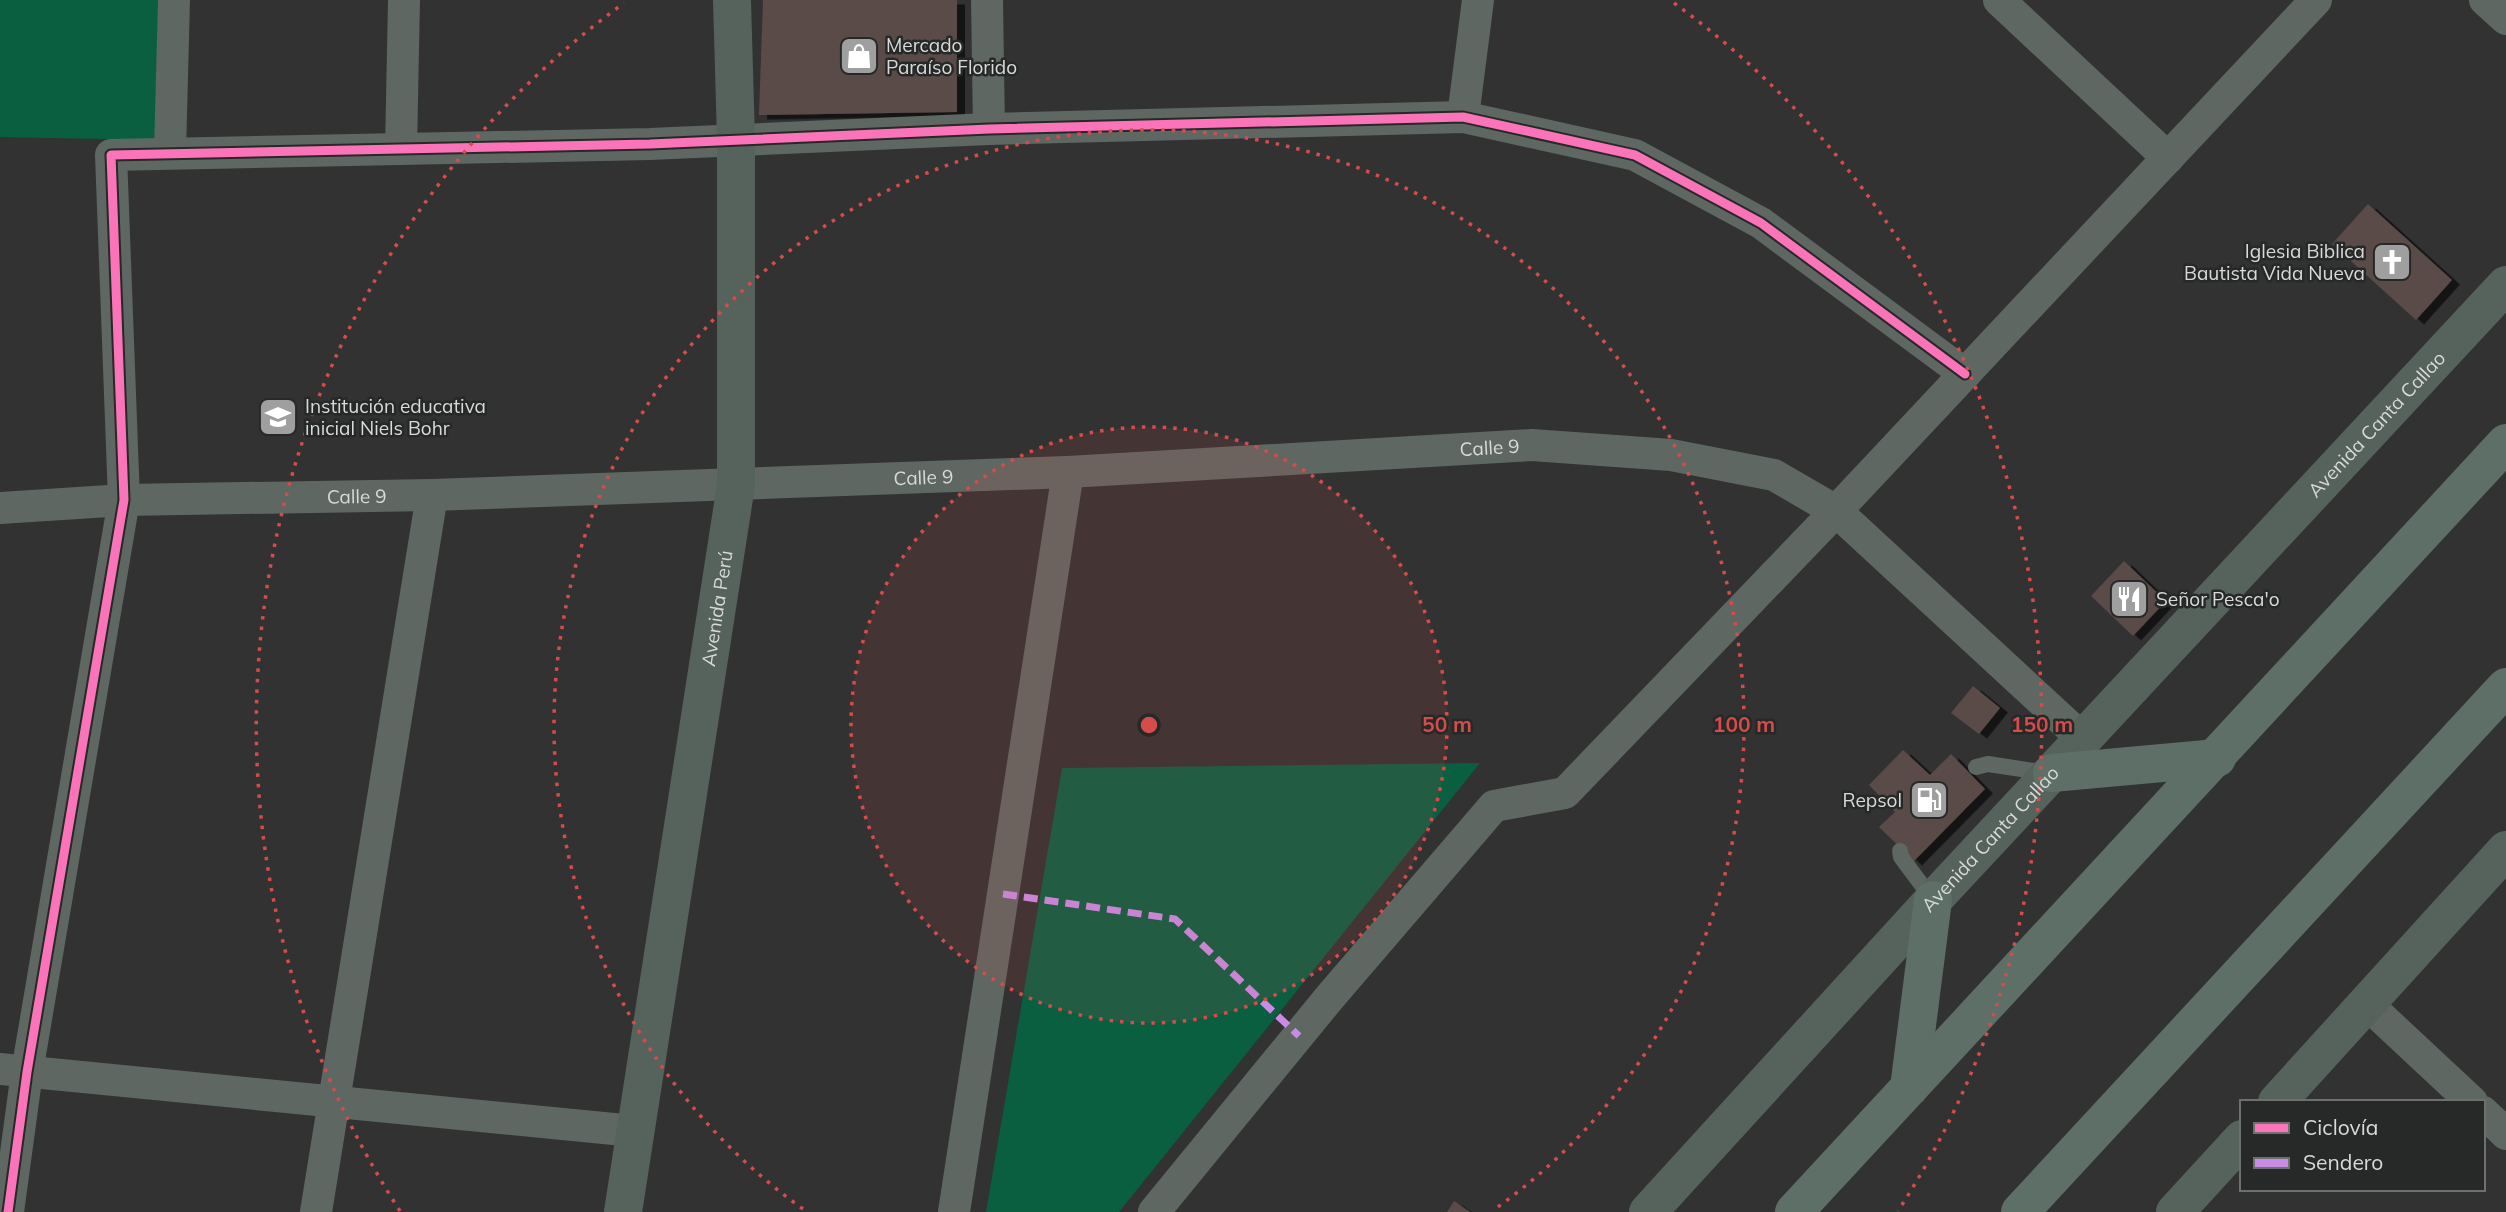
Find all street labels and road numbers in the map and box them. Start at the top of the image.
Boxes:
street label: Avenida Canta Callao [2303,346,2450,502]
street label: Calle 9 [1459,434,1520,461]
street label: Calle 9 [893,464,954,490]
street label: Calle 9 [327,484,387,509]
street label: Avenida Perú [696,548,738,668]
street label: Avenida Canta Callao [1916,761,2064,917]

